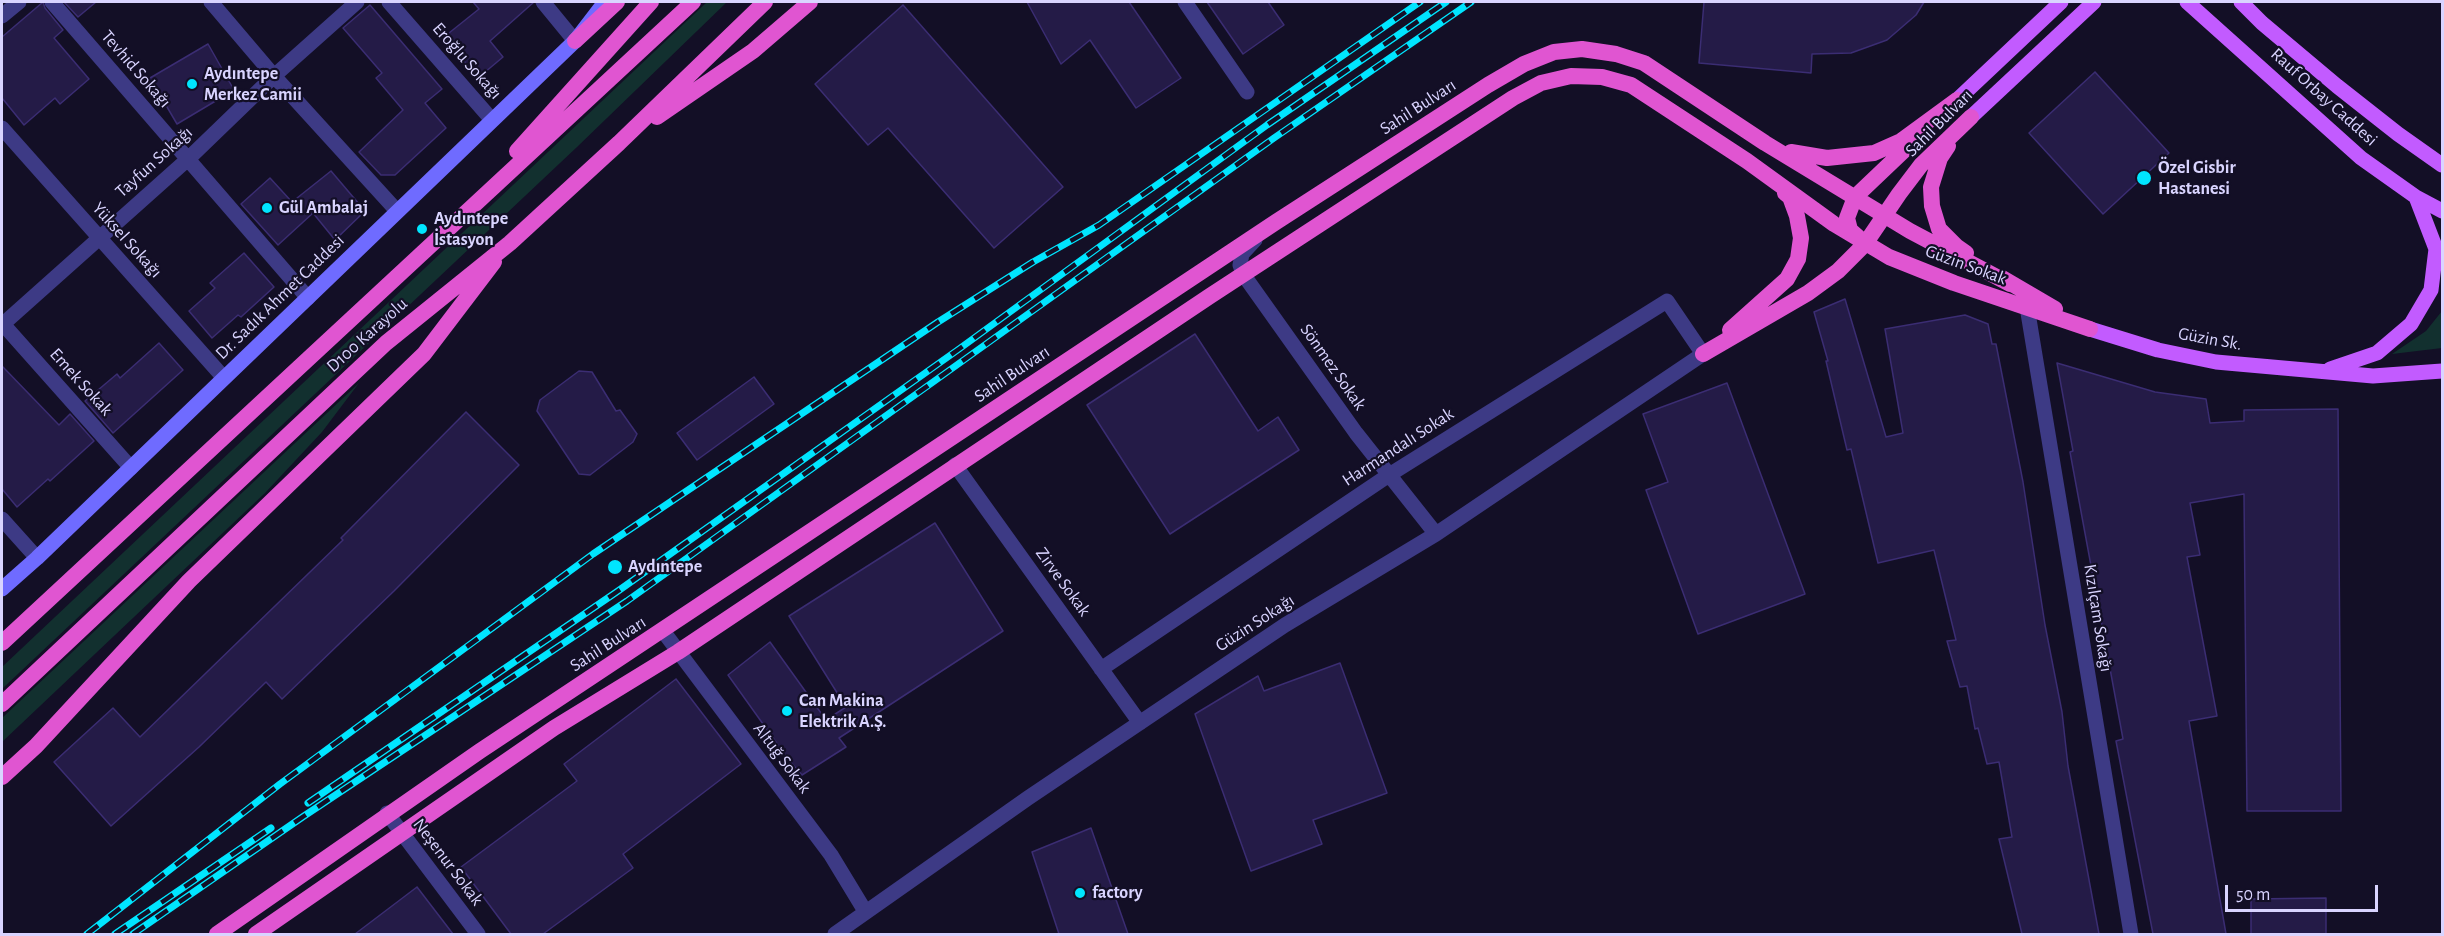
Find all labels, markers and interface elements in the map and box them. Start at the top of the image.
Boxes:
street label: Eroğlu Sokağı [428,18,506,104]
street label: Tevhid Sokağı [96,26,176,112]
street label: Rauf Orbay Caddesi [2266,43,2382,151]
place label: Aydıntepe Merkez Camii [204,63,302,106]
street label: Sahil Bulvarı [1376,74,1460,140]
marker: Aydıntepe Merkez Camii [185,77,199,91]
street label: Sahil Bulvarı [1901,85,1977,161]
street label: Tayfun Sokağı [111,122,197,202]
place label: Özel Gisbir Hastanesi [2158,157,2236,200]
marker: Özel Gisbir Hastanesi [2135,169,2153,187]
place label: Gül Ambalaj [279,197,368,219]
street label: Yüksel Sokağı [87,198,167,282]
marker: Gül Ambalaj [260,201,274,215]
place label: Aydıntepe İstasyon [434,208,508,250]
marker: Aydıntepe İstasyon [415,222,429,236]
street label: Dr. Sadık Ahmet Caddesi [211,230,349,364]
street label: Güzin Sokak [1922,240,2010,290]
street label: D100 Karayolu [322,293,412,377]
street label: Sönmez Sokak [1295,320,1371,414]
street label: Güzin Sk. [2176,323,2244,355]
street label: Sahil Bulvarı [970,341,1054,407]
street label: Emek Sokak [45,344,117,420]
street label: Harmandalı Sokak [1338,403,1458,491]
street label: Zirve Sokak [1031,543,1095,621]
place label: Aydıntepe [628,556,702,578]
marker: Aydıntepe [606,558,624,576]
street label: Kızılçam Sokağı [2079,563,2117,673]
street label: Güzin Sokağı [1211,589,1299,657]
street label: Sahil Bulvarı [566,611,650,677]
place label: Can Makina Elektrik A.Ş. [799,690,886,732]
marker: Can Makina Elektrik A.Ş. [780,704,794,718]
street label: Altuğ Sokak [748,718,816,798]
street label: Neşenur Sokak [408,814,488,910]
scale bar [2228,873,2381,911]
place label: factory [1092,882,1143,904]
marker: factory [1073,886,1087,900]
text: 50 m [2236,886,2270,904]

